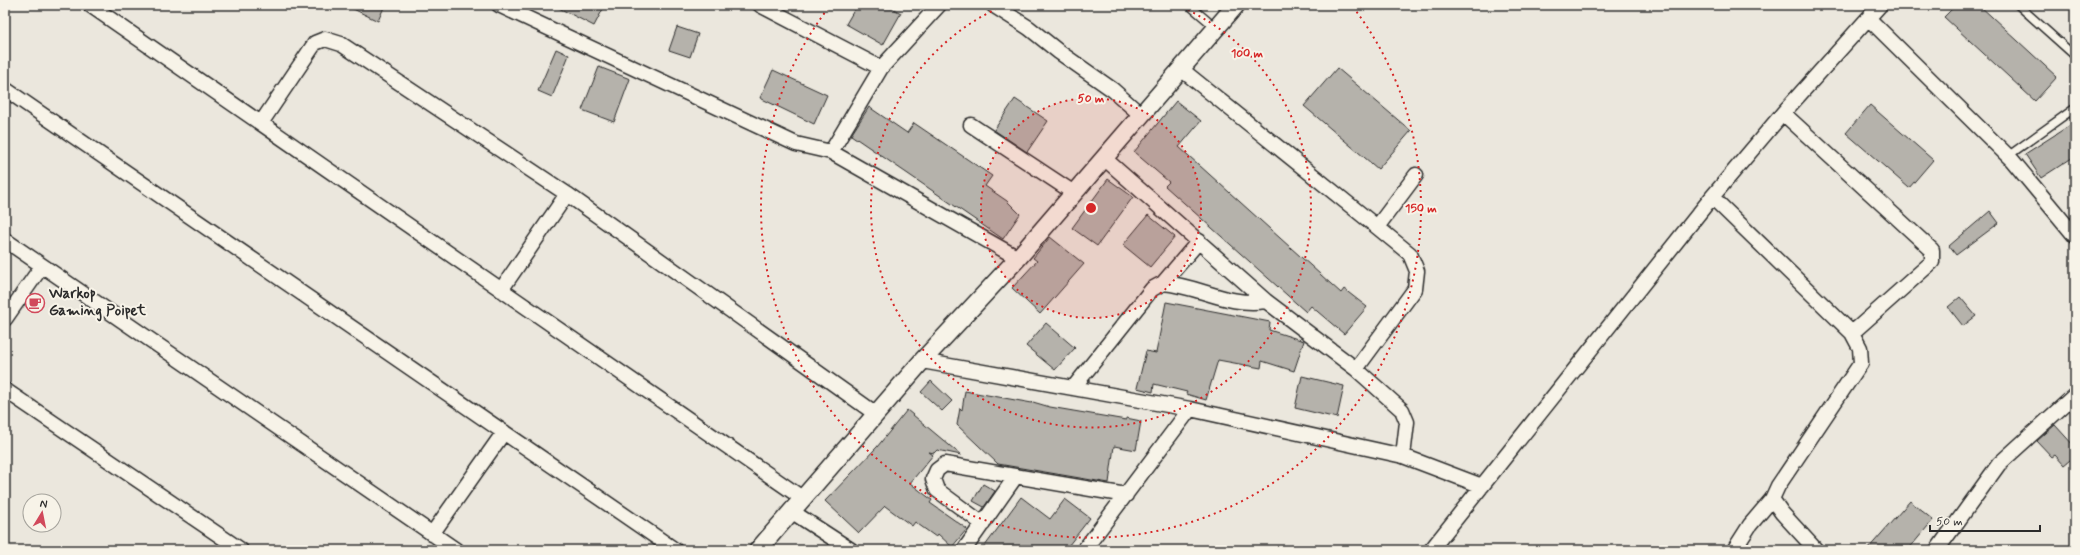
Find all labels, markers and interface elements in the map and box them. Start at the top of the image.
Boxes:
text: 100 m [1231,46,1264,62]
text: 50 m [1078,91,1105,107]
centre of rings [1084,201,1098,215]
text: 150 m [1405,201,1437,217]
place label: Warkop Gaming Poipet [48,284,147,322]
cafe icon: Warkop Gaming Poipet [24,292,46,314]
north arrow [22,493,62,533]
text: N [39,497,48,512]
scale bar [1930,507,2040,533]
text: 50 m [1936,514,1963,530]

